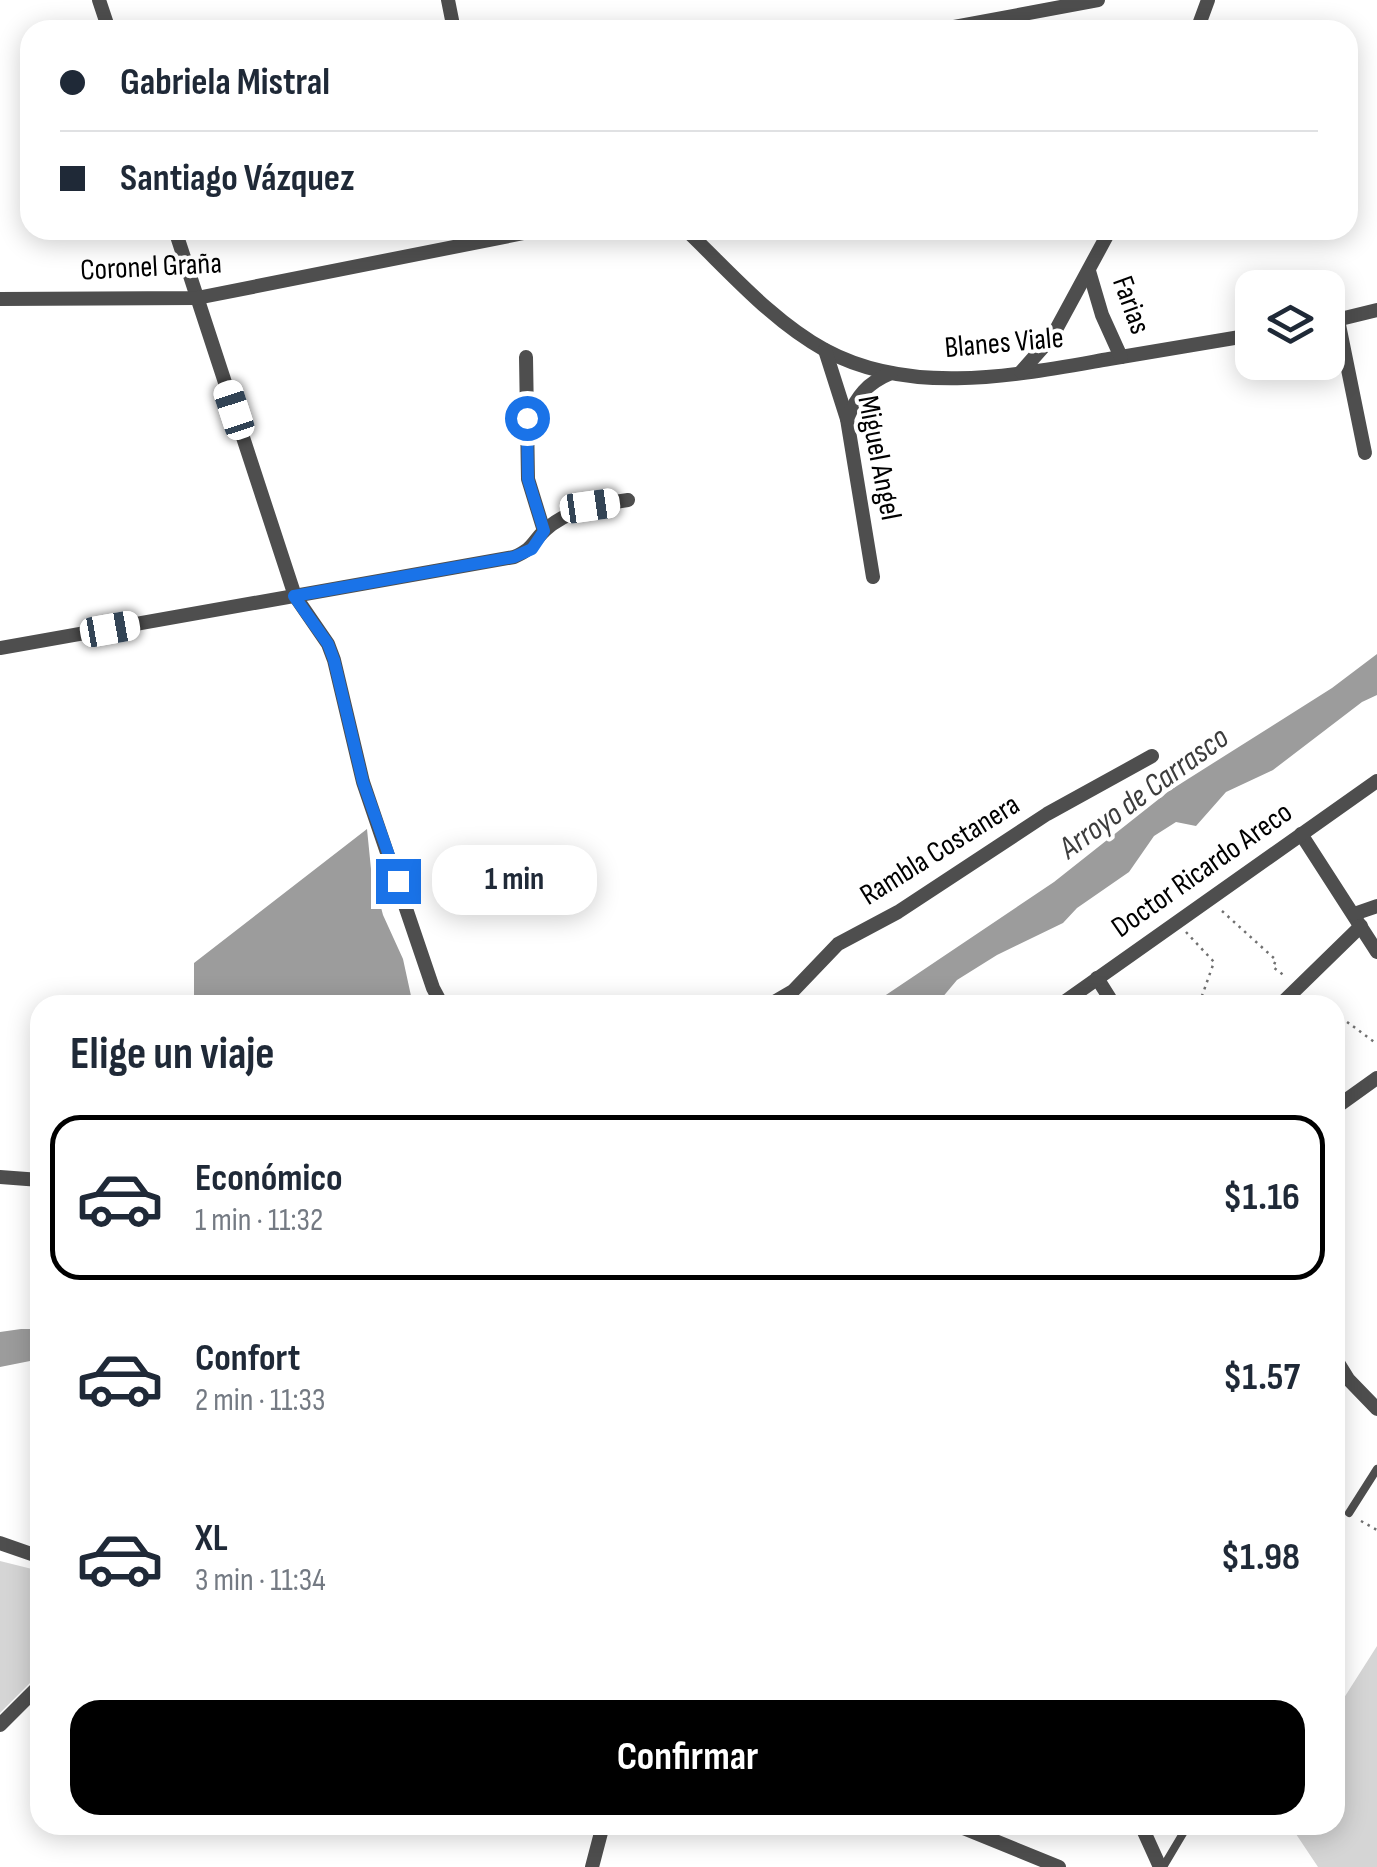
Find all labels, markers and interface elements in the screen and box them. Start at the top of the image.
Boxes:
text: Gabriela Mistral [120,60,330,105]
text: Santiago Vázquez [120,156,355,201]
street label: Coronel Graña [79,245,223,289]
map controls [1235,270,1345,380]
button: layers [1235,270,1345,380]
street label: Farias [1104,271,1158,339]
street label: Blanes Viale [943,320,1065,366]
car [210,377,258,443]
street label: Miguel Angel [849,393,909,523]
route start [505,396,550,441]
car [558,487,622,525]
car [78,609,142,649]
water label: Arroyo de Carrasco [1050,718,1236,869]
street label: Rambla Costanera [854,787,1026,913]
street label: Doctor Ricardo Areco [1105,794,1299,946]
callout: 1 min [433,846,598,916]
route end [376,859,421,904]
text: 1 min [485,860,544,899]
text: Elige un viaje [70,1027,275,1082]
icon: car [75,1153,165,1243]
text: Económico [195,1156,343,1201]
text: $1.16 [1223,1175,1300,1220]
text: 1 min · 11:32 [195,1201,323,1240]
icon: car [75,1333,165,1423]
text: Confort [195,1336,300,1381]
text: $1.57 [1223,1355,1300,1400]
text: 2 min · 11:33 [195,1381,325,1420]
icon: car [75,1513,165,1603]
text: XL [195,1516,228,1561]
text: $1.98 [1221,1535,1300,1580]
text: 3 min · 11:34 [195,1561,326,1600]
button: Confirmar [70,1700,1305,1815]

